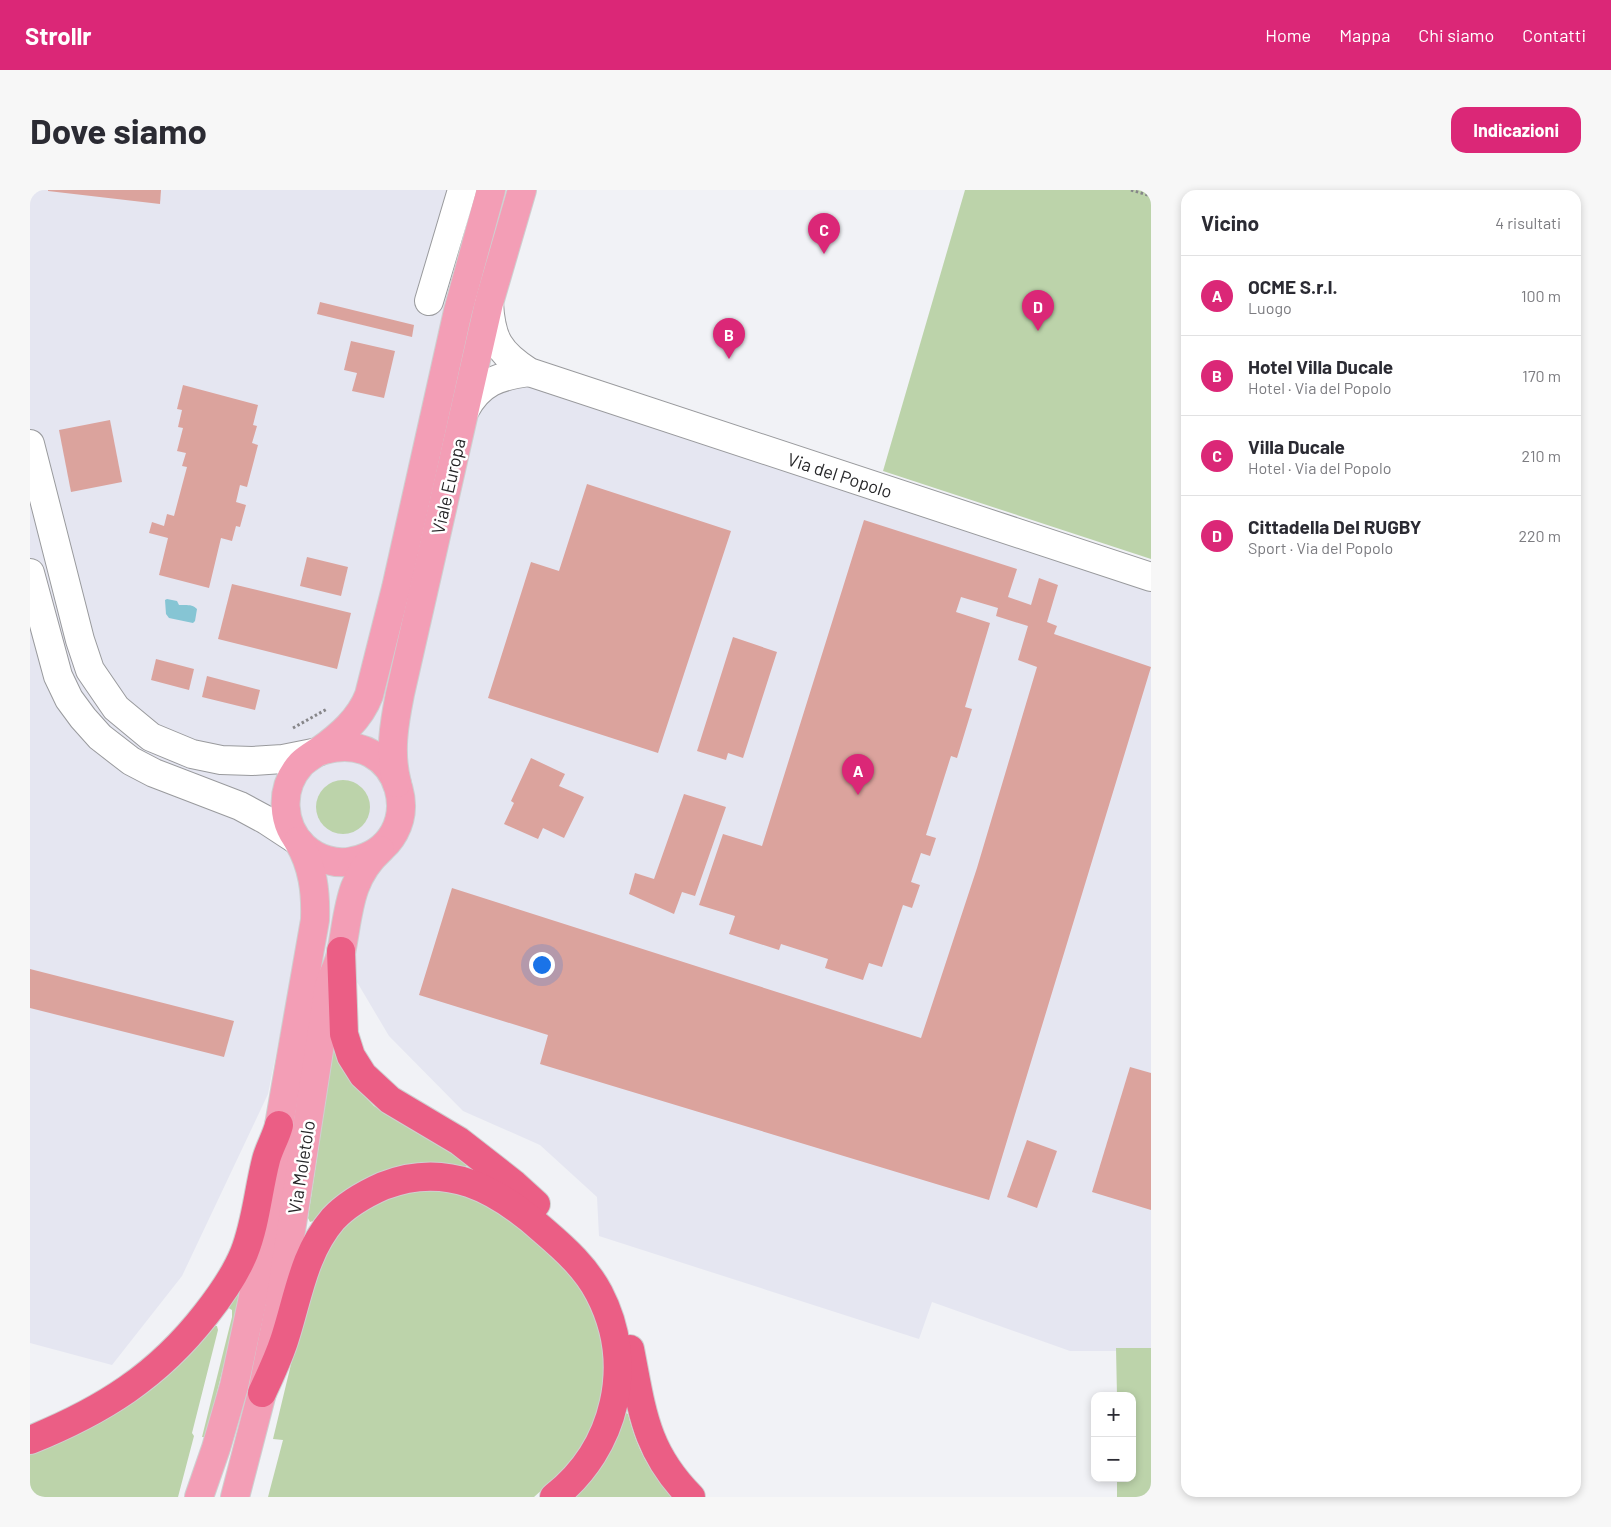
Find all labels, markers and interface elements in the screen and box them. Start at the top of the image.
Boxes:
text: Strollr [25,21,92,50]
text: Home [1265,24,1311,46]
text: Mappa [1339,24,1390,46]
text: Chi siamo [1418,24,1494,46]
text: Contatti [1522,24,1586,46]
button: Indicazioni [1451,107,1581,153]
text: Dove siamo [30,109,207,151]
text: Vicino [1201,210,1259,235]
pin: C [808,213,840,254]
text: 4 risultati [1495,213,1561,232]
text: OCME S.r.l. [1248,275,1338,298]
text: A [1212,286,1222,305]
text: 100 m [1521,286,1561,305]
pin: D [1022,290,1054,331]
text: Luogo [1248,298,1292,317]
pin: B [713,318,745,359]
text: Hotel Villa Ducale [1248,355,1393,378]
text: B [1212,366,1222,385]
text: 170 m [1522,366,1561,385]
text: Hotel · Via del Popolo [1248,378,1391,397]
text: Villa Ducale [1248,435,1345,458]
street label: Viale Europa [426,436,470,536]
text: C [1212,446,1222,465]
text: 210 m [1522,446,1561,465]
street label: Via del Popolo [785,448,895,502]
text: Hotel · Via del Popolo [1248,458,1391,477]
text: Cittadella Del RUGBY [1248,515,1422,538]
text: D [1212,526,1222,545]
text: 220 m [1518,526,1561,545]
text: Sport · Via del Popolo [1248,538,1393,557]
pin: A [842,754,874,795]
your location [529,952,555,978]
street label: Via Moletolo [283,1119,319,1215]
map controls [1091,1392,1136,1482]
button: + [1091,1392,1136,1437]
button: − [1091,1437,1136,1482]

